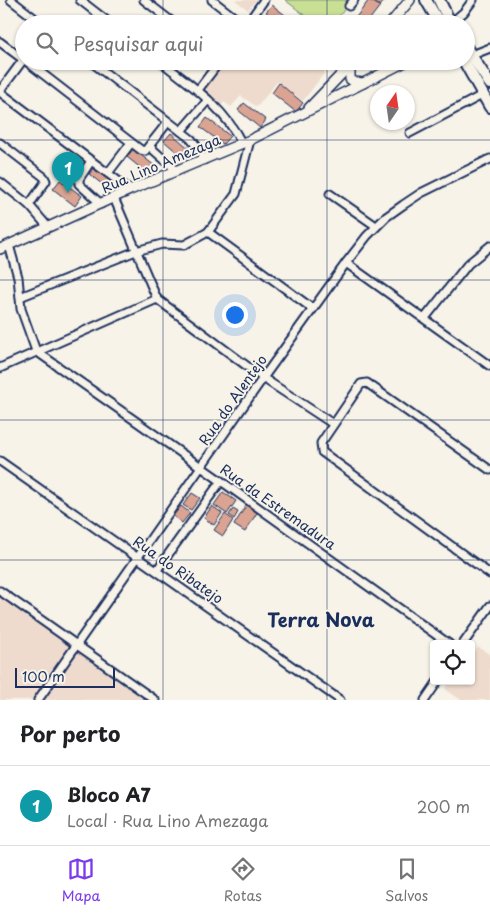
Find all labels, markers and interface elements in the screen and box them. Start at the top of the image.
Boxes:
search box [15,15,475,70]
icon: search [33,29,61,57]
text: Pesquisar aqui [73,29,203,57]
north arrow [370,85,415,130]
street label: Rua Lino Amezaga [98,129,224,198]
pin: 1 [52,152,84,193]
your location [222,302,248,328]
street label: Rua do Alentejo [193,350,272,449]
street label: Rua da Estremadura [216,459,341,555]
street label: Rua do Ribatejo [129,531,228,609]
district label: Terra Nova [267,605,375,633]
map controls [430,640,475,685]
button: locate [430,640,475,685]
scale bar [15,665,115,688]
text: 100 m [22,666,65,687]
text: Por perto [20,717,120,749]
text: Bloco A7 [67,780,151,808]
text: 1 [32,794,40,818]
text: 200 m [417,794,470,818]
text: Local · Rua Lino Amezaga [67,808,268,832]
tab: Mapa [62,855,100,906]
tab: Rotas [224,855,262,906]
tab: Salvos [385,855,428,906]

